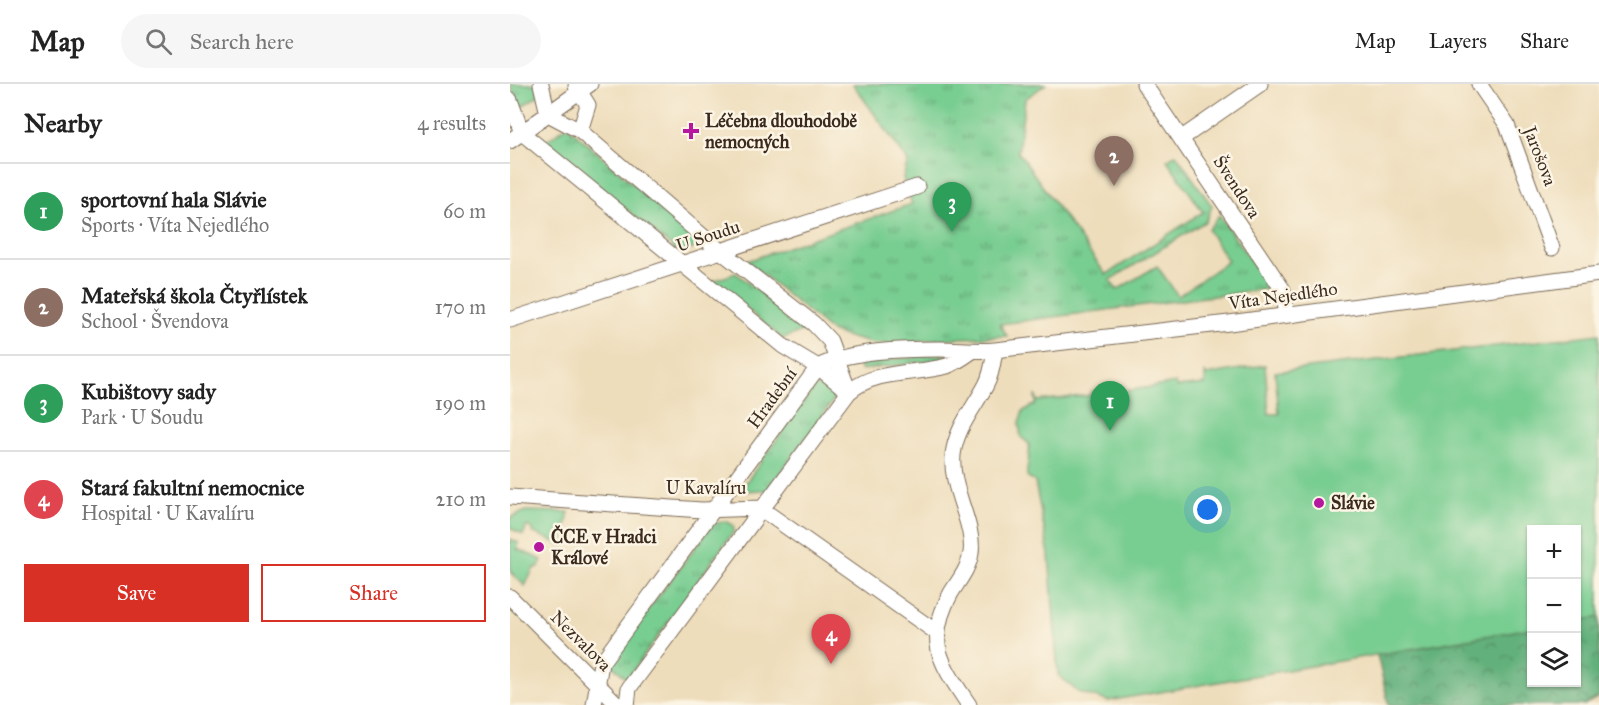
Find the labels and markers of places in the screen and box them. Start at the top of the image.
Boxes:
place label: Léčebna dlouhodobě nemocných [705,110,858,154]
marker: Léčebna dlouhodobě nemocných [682,122,700,140]
pin: 2 [1094,136,1134,186]
pin: 3 [932,182,972,232]
pin: 1 [1090,382,1130,431]
place label: Slávie [1331,492,1375,514]
marker: Slávie [1312,496,1326,510]
place label: ČCE v Hradci Králové [551,525,657,569]
marker: ČCE v Hradci Králové [532,540,546,554]
pin: 4 [812,614,850,664]

